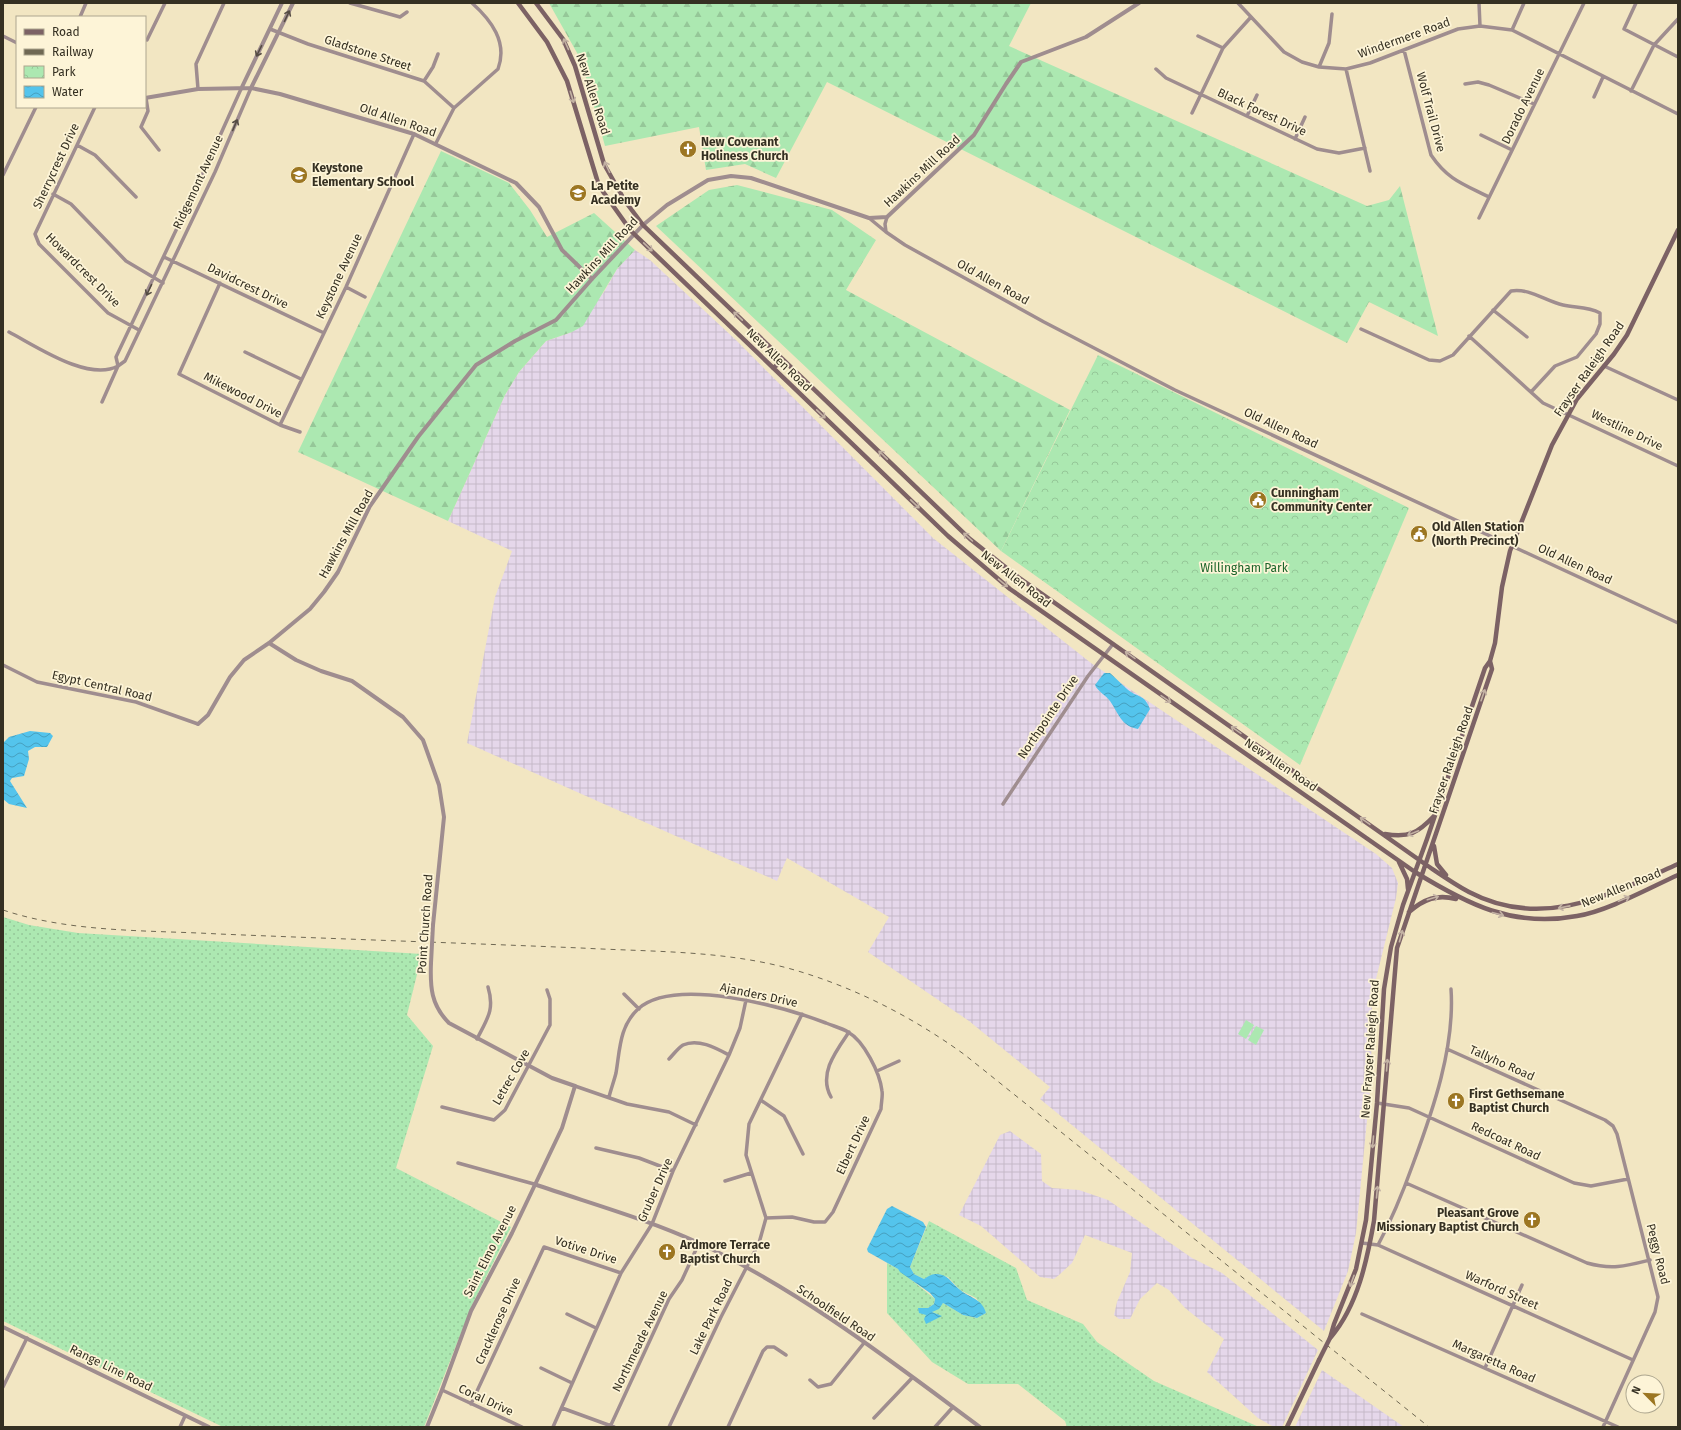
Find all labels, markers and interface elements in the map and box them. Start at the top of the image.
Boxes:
one-way arrow [284,10,291,22]
street label: Windermere Road [1356,15,1452,61]
legend [16,16,146,108]
text: Road [52,25,80,39]
street label: Gladstone Street [323,32,414,74]
one-way arrow [561,39,569,51]
one-way arrow [255,44,262,56]
text: Railway [52,45,93,59]
street label: New Allen Road [573,52,613,136]
text: Park [52,65,76,79]
street label: Dorado Avenue [1499,66,1547,146]
street label: Wolf Trail Drive [1414,70,1448,154]
text: Water [52,85,84,99]
street label: Black Forest Drive [1215,85,1309,139]
one-way arrow [569,90,576,103]
street label: Old Allen Road [358,100,438,140]
one-way arrow [232,120,239,132]
street label: Sherrycrest Drive [30,121,82,211]
street label: Hawkins Mill Road [881,132,963,210]
street label: Ridgemont Avenue [170,133,226,231]
place label: New Covenant Holiness Church [701,135,789,163]
church icon: New Covenant Holiness Church [678,139,698,159]
place label: Keystone Elementary School [312,161,415,189]
one-way arrow [603,162,610,174]
school or university icon: Keystone Elementary School [289,165,309,185]
place label: La Petite Academy [590,179,641,207]
school or university icon: La Petite Academy [568,183,588,203]
street label: Hawkins Mill Road [563,214,641,296]
street label: Howardcrest Drive [43,230,123,310]
street label: Keystone Avenue [313,231,365,321]
one-way arrow [643,243,653,252]
street label: Old Allen Road [954,256,1032,308]
street label: Davidcrest Drive [205,260,291,312]
one-way arrow [145,283,152,295]
one-way arrow [733,311,743,321]
street label: Frayser Raleigh Road [1551,319,1627,419]
street label: New Allen Road [744,326,814,394]
street label: Mikewood Drive [201,369,285,421]
street label: Old Allen Road [1242,405,1320,451]
street label: Westline Drive [1589,407,1665,453]
one-way arrow [816,409,826,418]
one-way arrow [878,450,888,460]
place label: Cunningham Community Center [1271,486,1372,514]
street label: Hawkins Mill Road [316,487,376,581]
public building icon: Cunningham Community Center [1248,490,1268,510]
one-way arrow [910,499,920,509]
place label: Old Allen Station (North Precinct) [1432,520,1524,548]
public building icon: Old Allen Station (North Precinct) [1409,524,1429,544]
one-way arrow [964,533,974,542]
street label: Old Allen Road [1536,541,1614,587]
street label: New Allen Road [978,547,1054,611]
park label: Willingham Park [1200,561,1289,575]
one-way arrow [998,579,1008,588]
one-way arrow [1124,651,1135,659]
street label: Egypt Central Road [51,668,153,704]
street label: Northpointe Drive [1015,673,1081,761]
one-way arrow [1480,689,1488,701]
one-way arrow [1161,695,1172,703]
street label: Frayser Raleigh Road [1426,704,1476,816]
one-way arrow [1231,726,1242,734]
street label: New Allen Road [1242,735,1320,795]
one-way arrow [1360,817,1371,825]
one-way arrow [1407,829,1419,837]
street label: New Allen Road [1579,866,1663,910]
street label: Point Church Road [415,874,435,974]
one-way arrow [1426,894,1439,901]
one-way arrow [1618,895,1630,902]
one-way arrow [1557,904,1570,912]
one-way arrow [1492,910,1505,918]
one-way arrow [1397,929,1405,942]
street label: New Frayser Raleigh Road [1358,979,1382,1119]
street label: Ajanders Drive [719,980,799,1010]
street label: Tallyho Road [1467,1042,1537,1084]
street label: Letrec Cove [489,1047,533,1107]
one-way arrow [1384,1059,1391,1072]
place label: First Gethsemane Baptist Church [1469,1087,1565,1115]
church icon: First Gethsemane Baptist Church [1446,1091,1466,1111]
street label: Elbert Drive [833,1113,873,1177]
street label: Redcoat Road [1469,1119,1543,1163]
one-way arrow [1369,1135,1377,1148]
street label: Gruber Drive [635,1156,675,1224]
one-way arrow [1373,1186,1380,1199]
street label: Saint Elmo Avenue [461,1203,519,1299]
place label: Pleasant Grove Missionary Baptist Church [1377,1206,1519,1234]
church icon: Pleasant Grove Missionary Baptist Church [1522,1210,1542,1230]
street label: Peggy Road [1644,1222,1672,1286]
street label: Votive Drive [553,1233,619,1267]
place label: Ardmore Terrace Baptist Church [679,1238,771,1266]
church icon: Ardmore Terrace Baptist Church [657,1242,677,1262]
street label: Warford Street [1463,1268,1541,1313]
one-way arrow [1348,1274,1355,1287]
street label: Cracklerose Drive [473,1275,523,1367]
street label: Lake Park Road [687,1277,735,1357]
street label: Schoolfield Road [794,1282,878,1344]
street label: Northmeade Avenue [609,1288,671,1394]
street label: Margaretta Road [1450,1336,1538,1386]
street label: Range Line Road [67,1342,155,1394]
north arrow [1625,1374,1665,1414]
street label: Coral Drive [456,1381,516,1419]
text: N [1629,1384,1644,1396]

